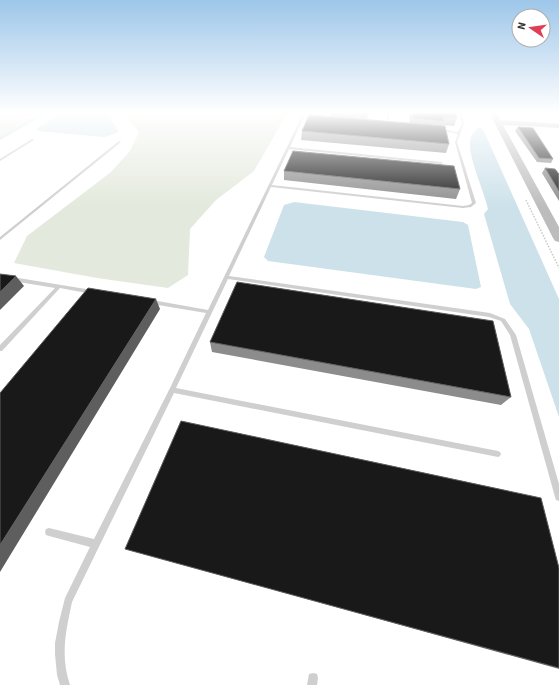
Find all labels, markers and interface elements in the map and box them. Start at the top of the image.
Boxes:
north arrow [511,8,551,48]
text: N [514,21,530,31]

